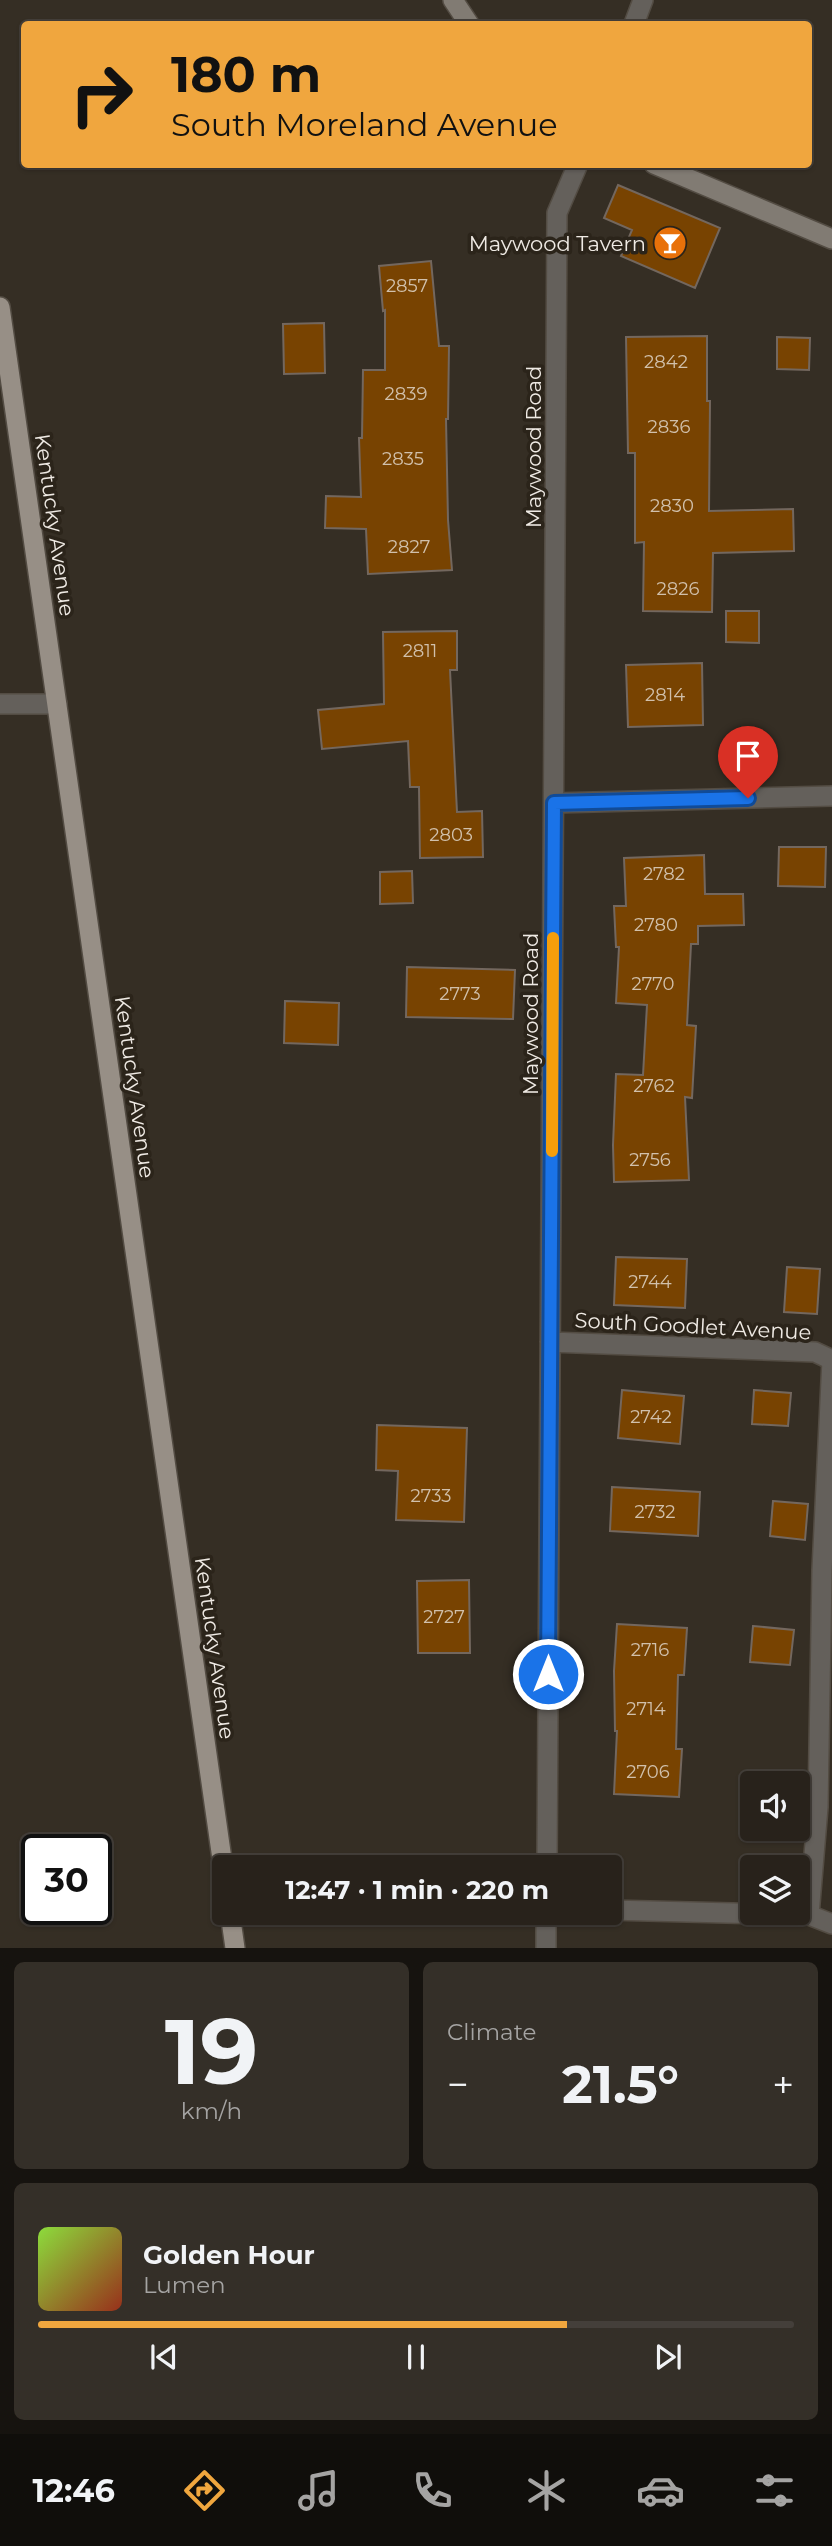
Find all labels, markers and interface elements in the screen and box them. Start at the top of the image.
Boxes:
text: 180 m [171,45,321,104]
icon: right [56,49,147,140]
text: South Moreland Avenue [171,105,558,144]
bar icon: Maywood Tavern [651,224,689,262]
place label: Maywood Tavern [469,231,646,256]
house number: 2857 [386,275,428,297]
house number: 2842 [644,351,688,373]
street label: Maywood Road [521,366,546,528]
house number: 2839 [385,383,427,405]
house number: 2836 [648,416,690,438]
street label: Kentucky Avenue [30,432,80,618]
house number: 2835 [382,448,424,470]
house number: 2830 [650,495,694,517]
house number: 2827 [388,536,430,558]
house number: 2826 [657,578,699,600]
house number: 2811 [403,640,437,662]
house number: 2814 [645,684,685,706]
pin [718,726,778,798]
icon: arrive [729,737,767,775]
house number: 2803 [429,824,473,846]
house number: 2782 [643,863,685,885]
house number: 2780 [634,914,678,936]
street label: Maywood Road [518,933,543,1095]
house number: 2770 [632,973,674,995]
house number: 2773 [439,983,481,1005]
street label: Kentucky Avenue [110,994,160,1180]
house number: 2762 [633,1075,675,1097]
house number: 2756 [629,1149,671,1171]
house number: 2744 [628,1271,672,1293]
street label: South Goodlet Avenue [574,1307,812,1345]
house number: 2742 [630,1406,672,1428]
house number: 2733 [411,1485,451,1507]
house number: 2732 [635,1501,675,1523]
street label: Kentucky Avenue [190,1555,240,1741]
house number: 2727 [423,1606,465,1628]
position arrow [511,1637,585,1711]
house number: 2716 [631,1639,669,1661]
house number: 2714 [626,1698,666,1720]
house number: 2706 [626,1761,670,1783]
map controls [740,1771,810,1925]
button: sound [740,1771,810,1841]
speed limit sign: 30 [21,1834,112,1925]
button: layers [740,1855,810,1925]
text: 12:47 · 1 min · 220 m [285,1874,549,1906]
text: 19 [165,1996,258,2107]
text: Climate [447,2018,536,2046]
text: 21.5° [562,2053,679,2116]
text: − [447,2061,469,2108]
text: + [772,2061,794,2108]
text: km/h [181,2097,242,2125]
text: Golden Hour [143,2239,315,2271]
text: Lumen [143,2271,226,2299]
icon: previous [145,2338,183,2376]
icon: pause [397,2338,435,2376]
icon: next [649,2338,687,2376]
icon: directions [180,2466,229,2515]
icon: music [294,2466,343,2515]
icon: phone [408,2466,457,2515]
icon: climate [522,2466,571,2515]
icon: car [636,2466,685,2515]
icon: filters [750,2466,799,2515]
text: 12:46 [33,2471,115,2510]

